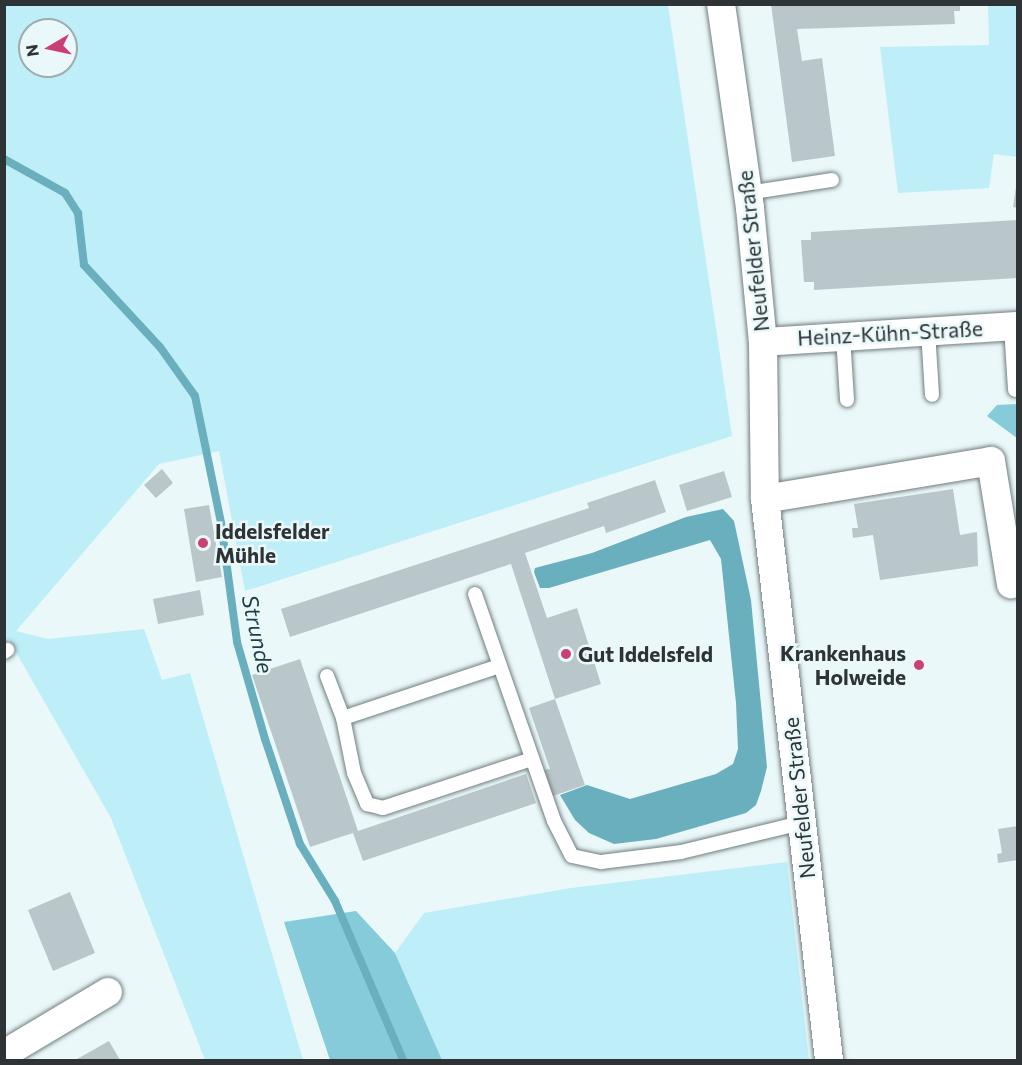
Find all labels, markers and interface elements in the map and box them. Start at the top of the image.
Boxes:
north arrow [18,18,78,78]
text: N [21,43,42,58]
street label: Neufelder Straße [732,169,774,333]
street label: Heinz-Kühn-Straße [797,316,983,350]
place label: Iddelsfelder Mühle [215,518,330,568]
marker: Iddelsfelder Mühle [196,536,210,550]
water label: Strunde [237,592,279,676]
place label: Krankenhaus Holweide [780,640,906,690]
place label: Gut Iddelsfeld [578,641,713,667]
marker: Gut Iddelsfeld [559,647,573,661]
marker: Krankenhaus Holweide [910,656,928,674]
street label: Neufelder Straße [778,716,820,880]

